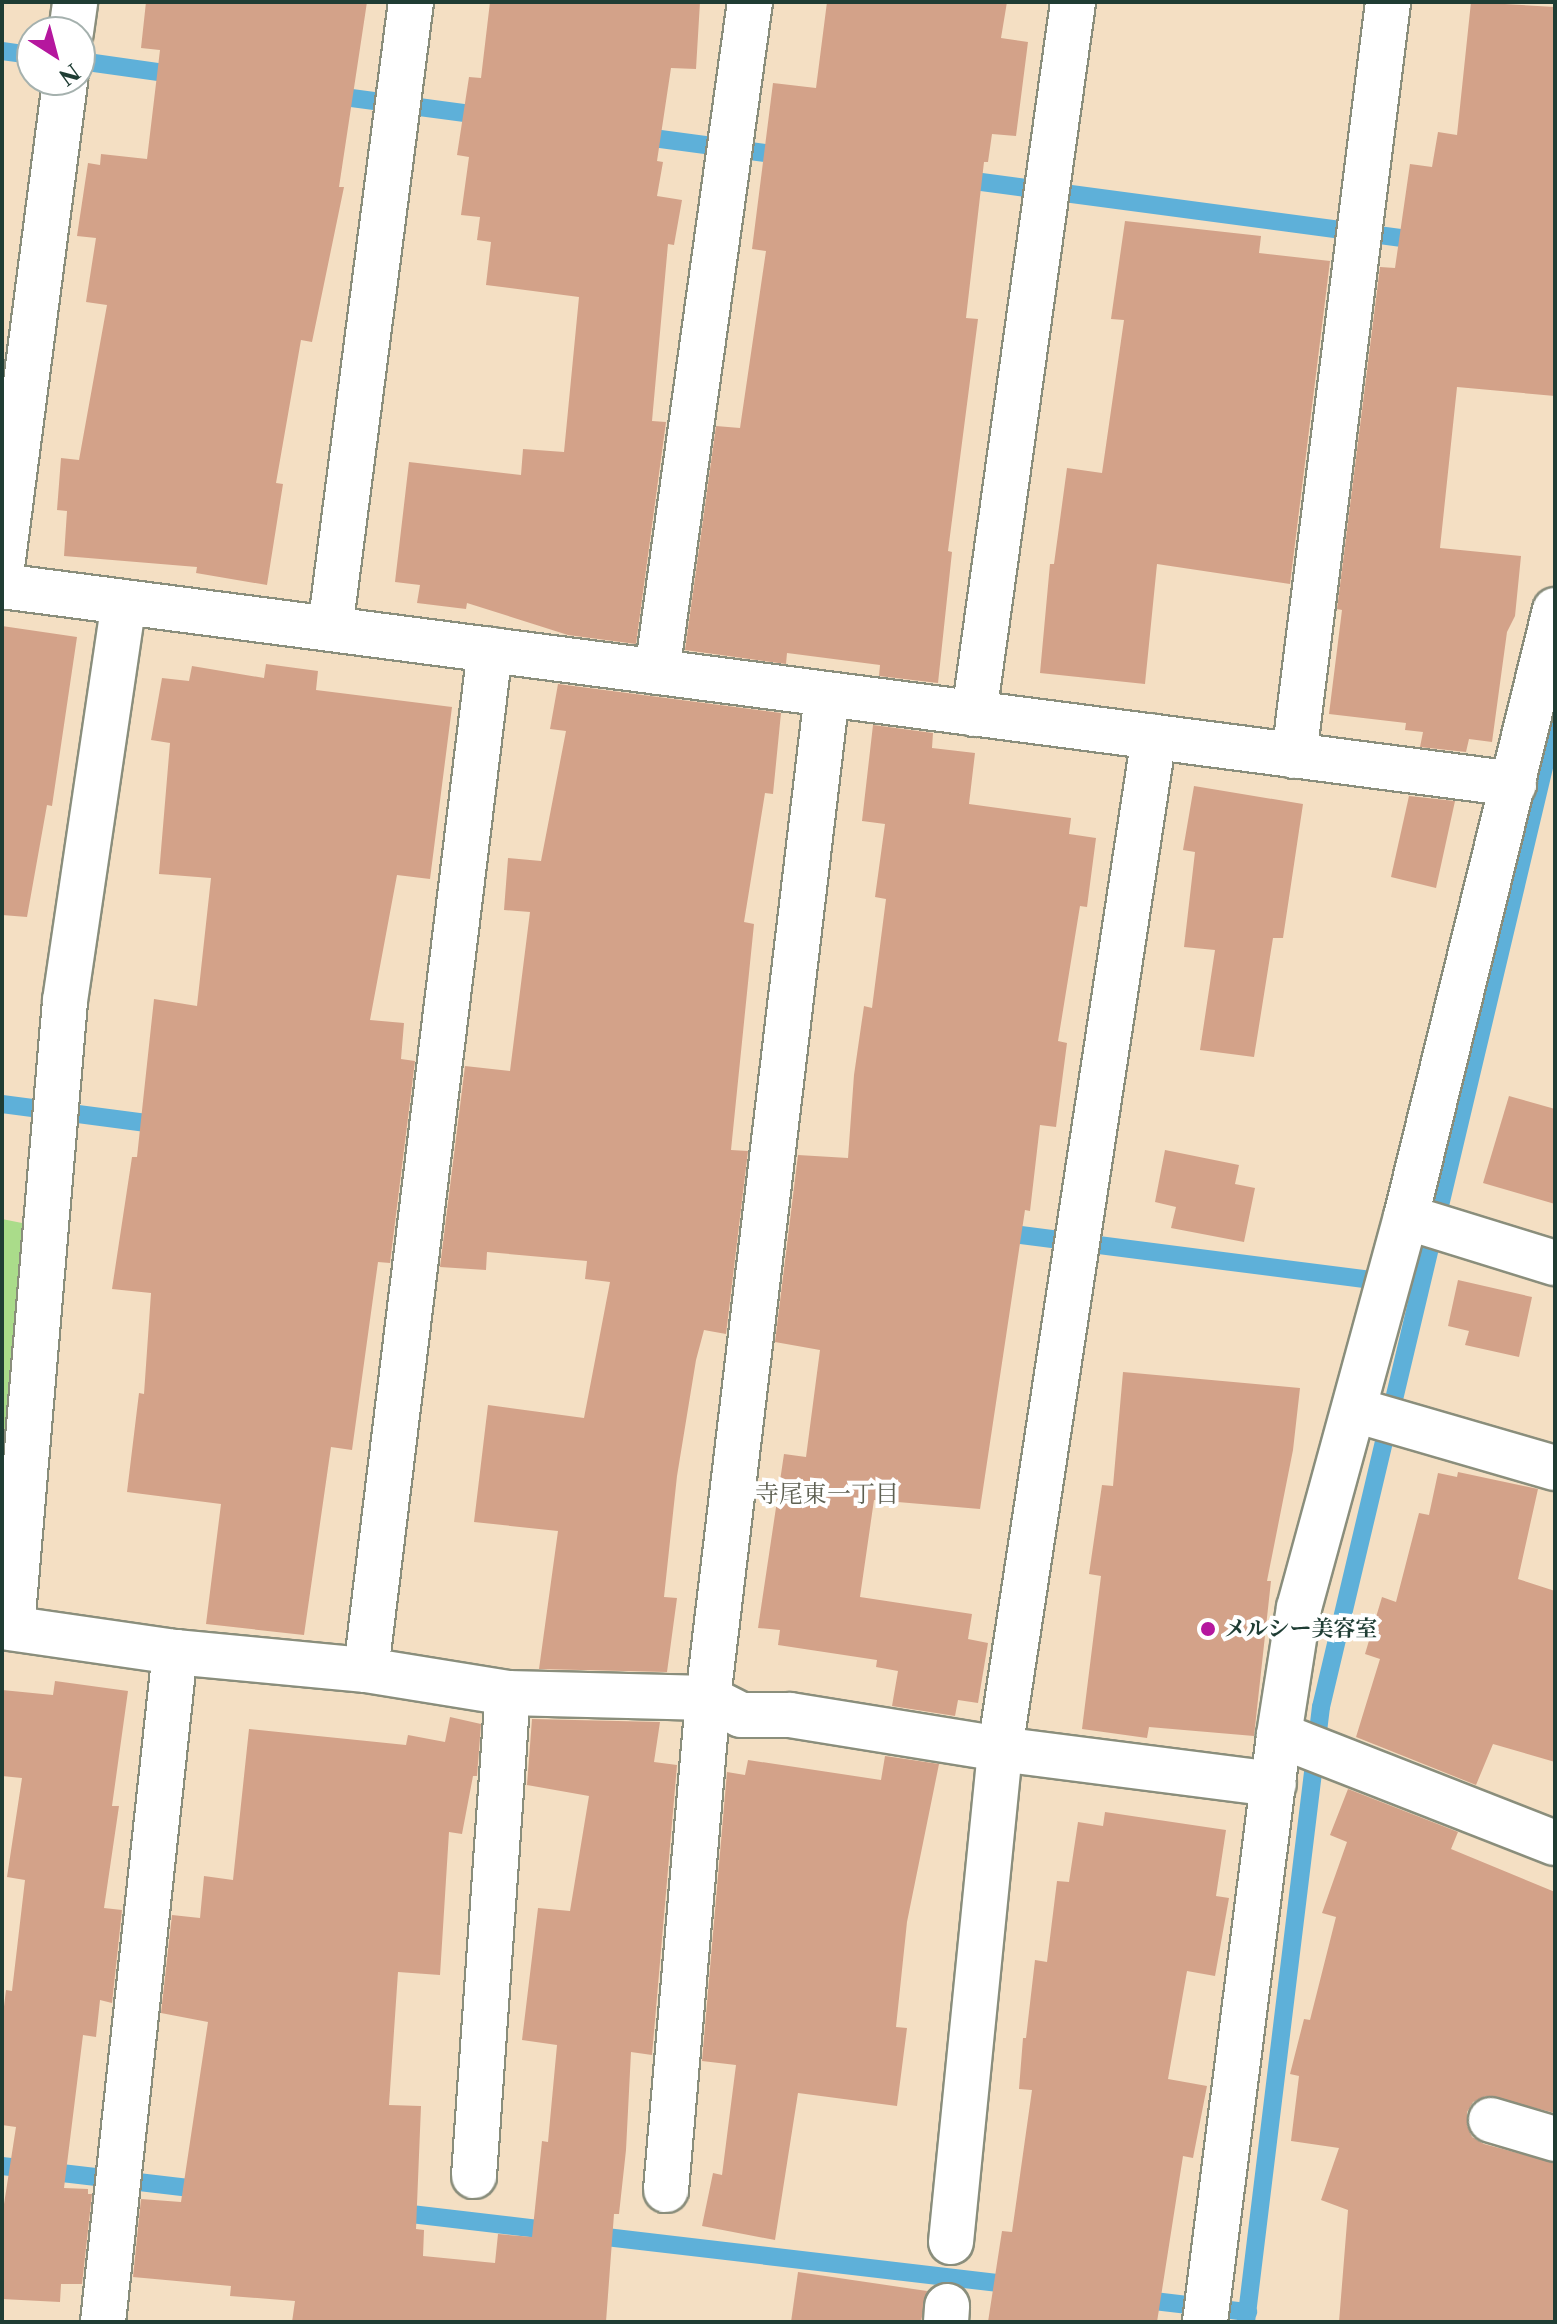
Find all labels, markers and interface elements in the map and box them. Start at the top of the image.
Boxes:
north arrow [16,16,96,96]
text: N [54,58,85,91]
district label: 寺尾東一丁目 [755,1480,899,1508]
place label: メルシー美容室 [1224,1616,1378,1642]
marker: メルシー美容室 [1199,1620,1217,1638]

